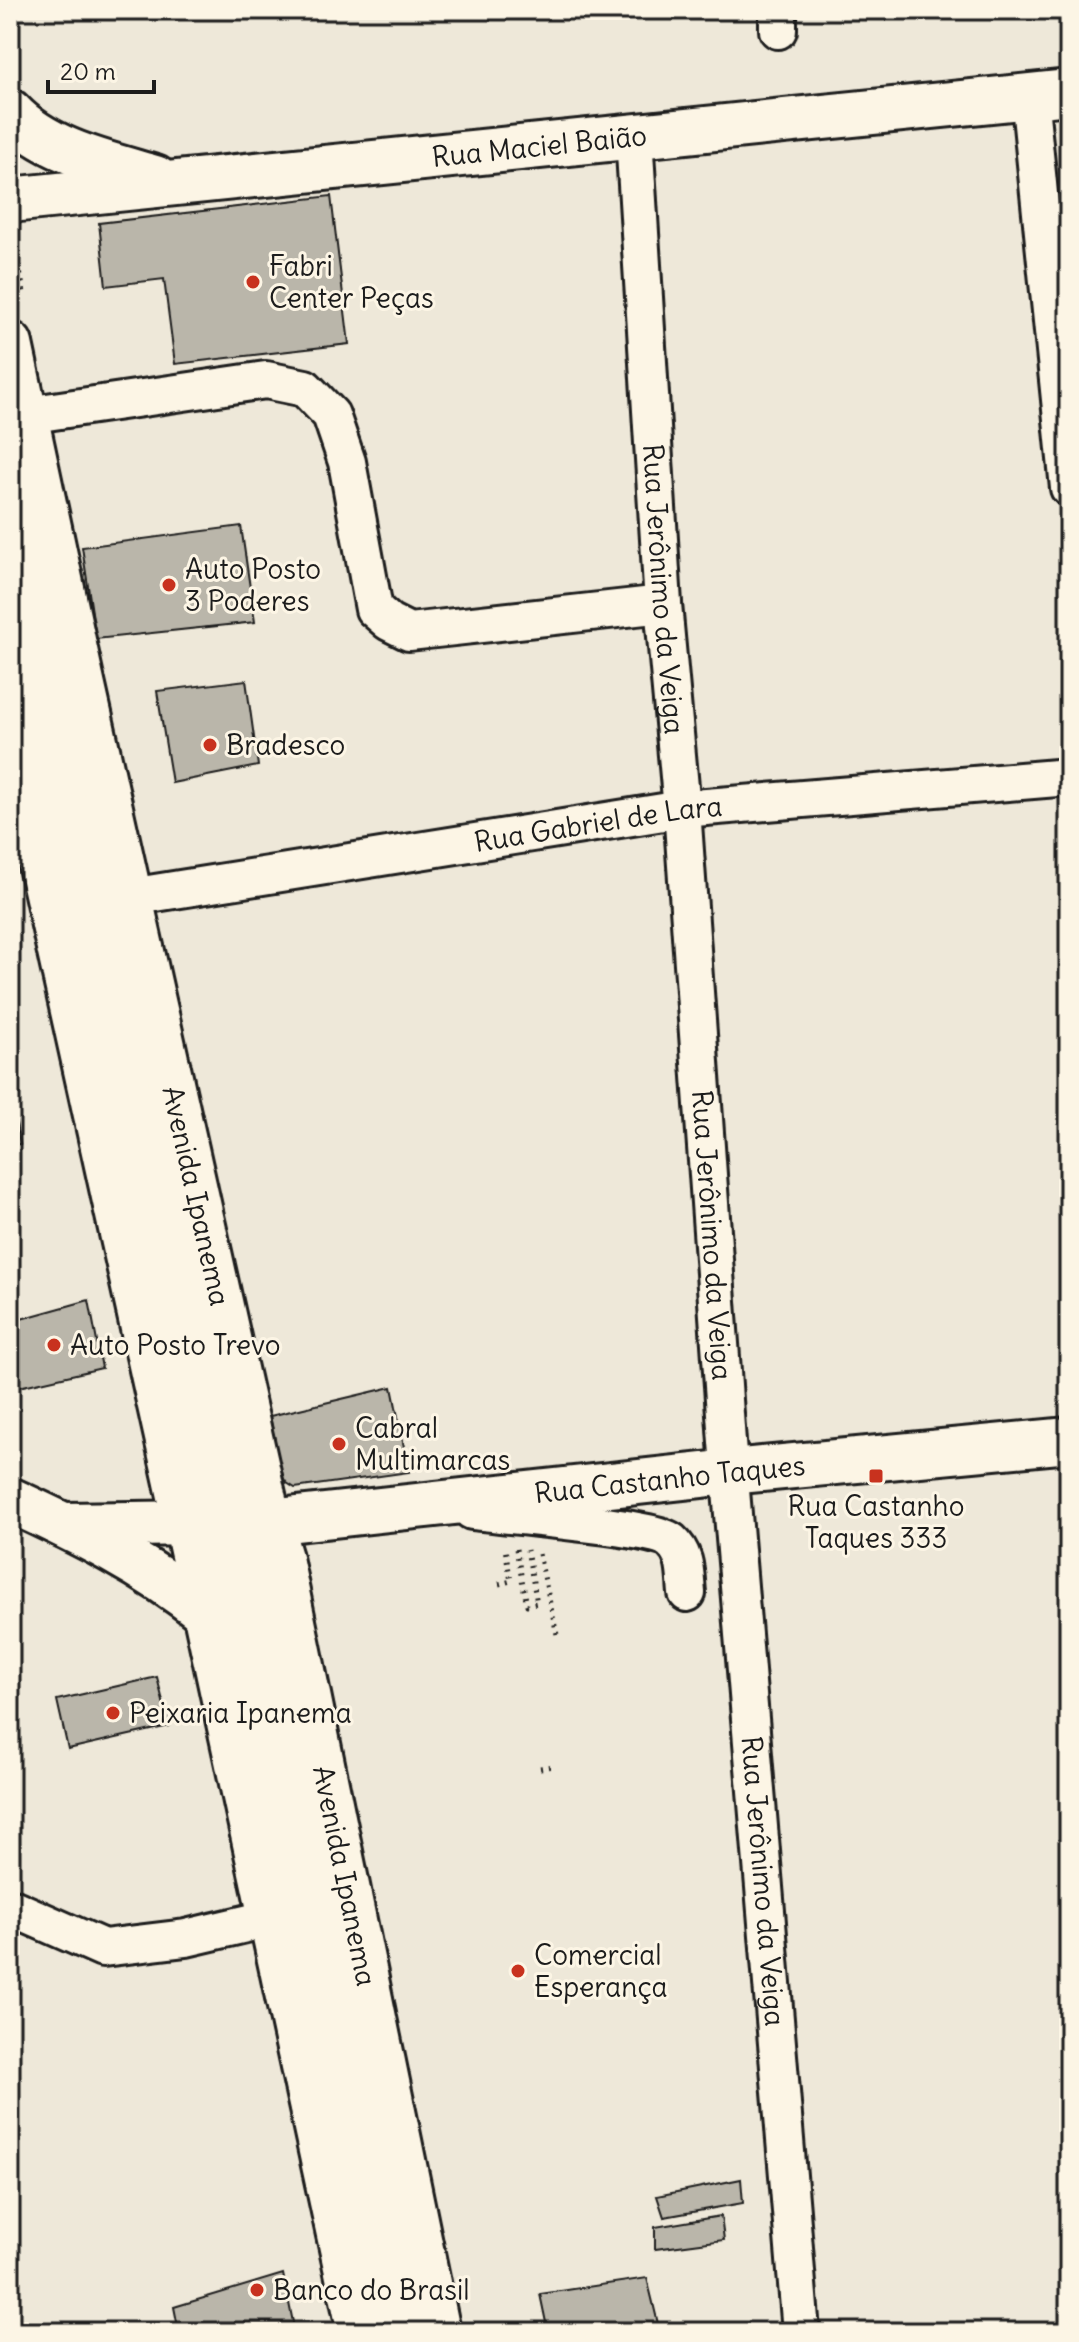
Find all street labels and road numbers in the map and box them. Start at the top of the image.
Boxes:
street label: Rua Maciel Baião [430,117,648,175]
street label: Rua Jerônimo da Veiga [635,443,693,736]
street label: Rua Gabriel de Lara [472,788,724,860]
street label: Avenida Ipanema [154,1083,238,1309]
street label: Rua Jerônimo da Veiga [684,1089,741,1381]
street label: Rua Castanho Taques [532,1447,807,1511]
street label: Rua Jerônimo da Veiga [734,1735,793,2028]
street label: Avenida Ipanema [305,1762,385,1989]

